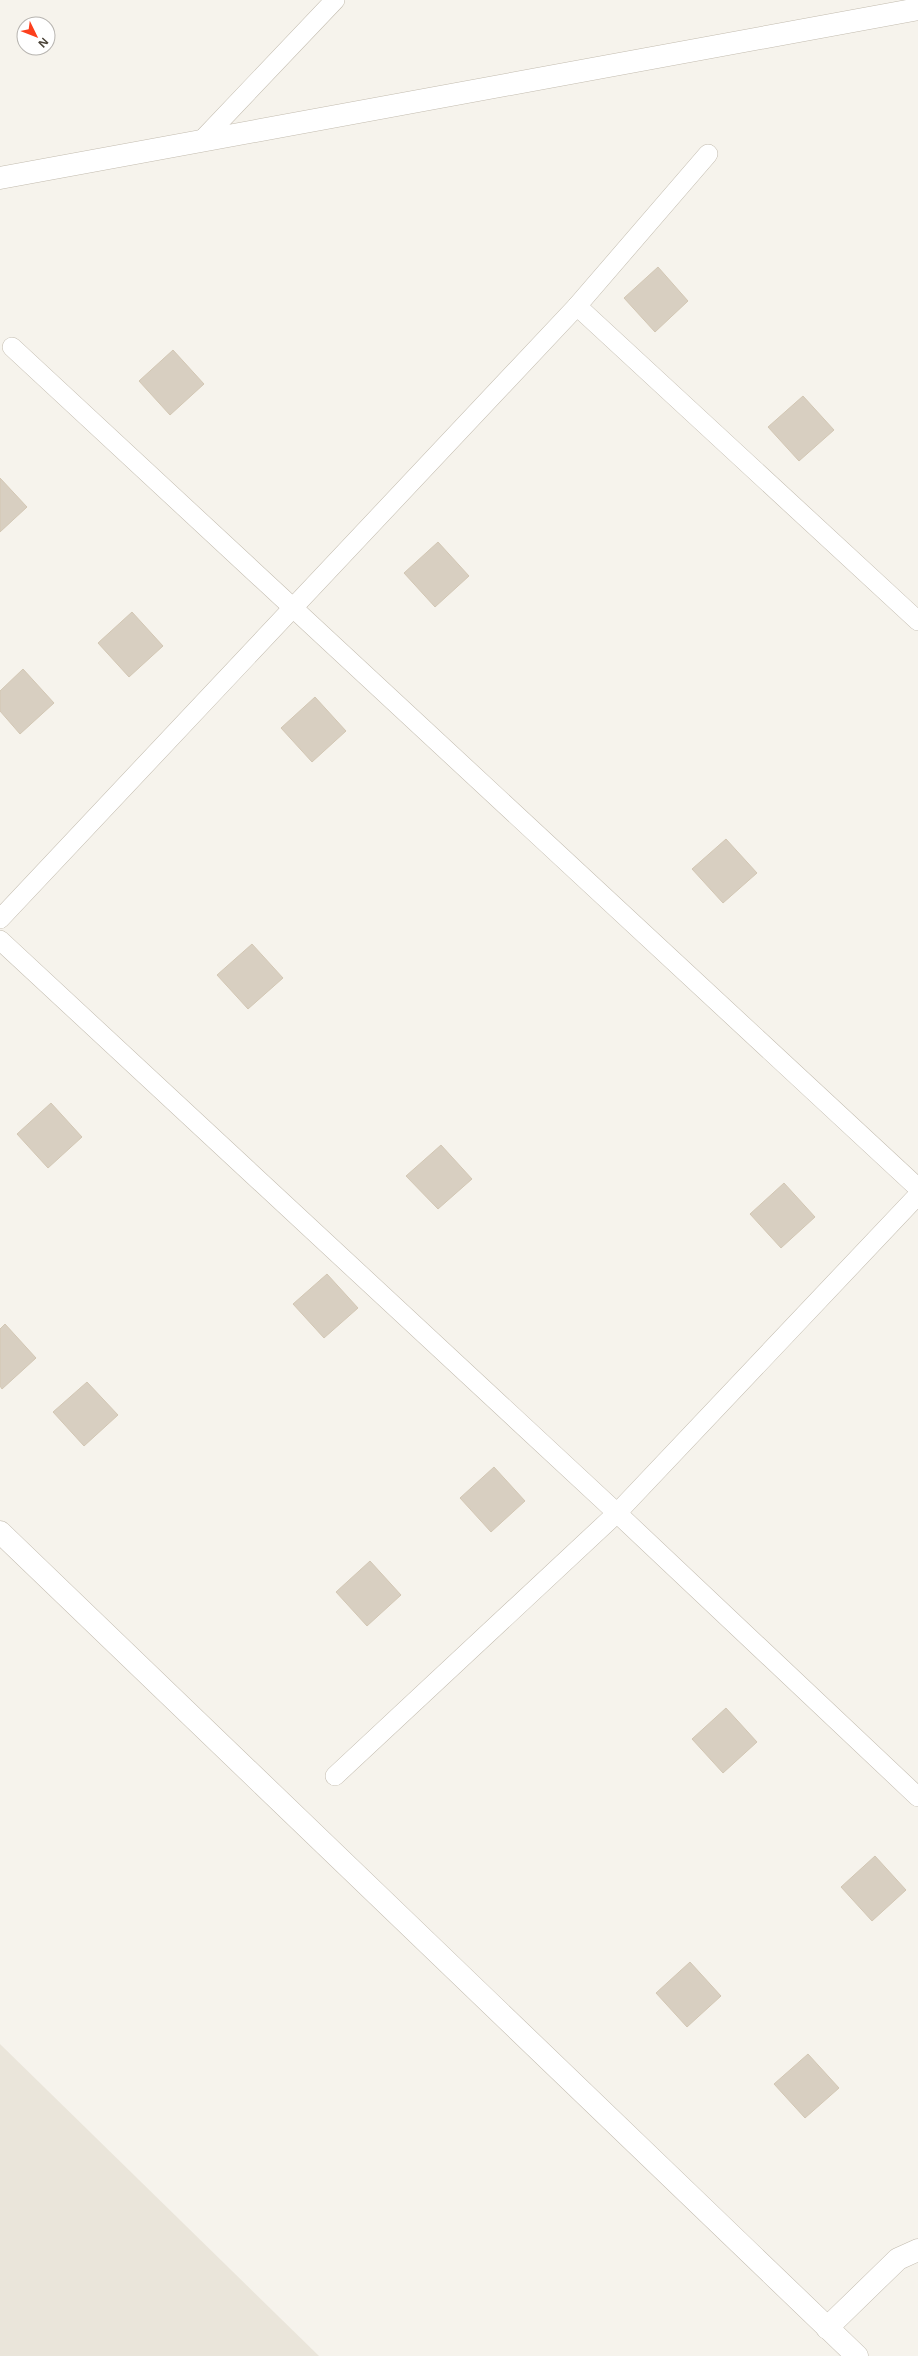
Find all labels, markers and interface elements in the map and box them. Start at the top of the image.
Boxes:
north arrow [16,16,56,56]
text: N [35,35,52,52]

